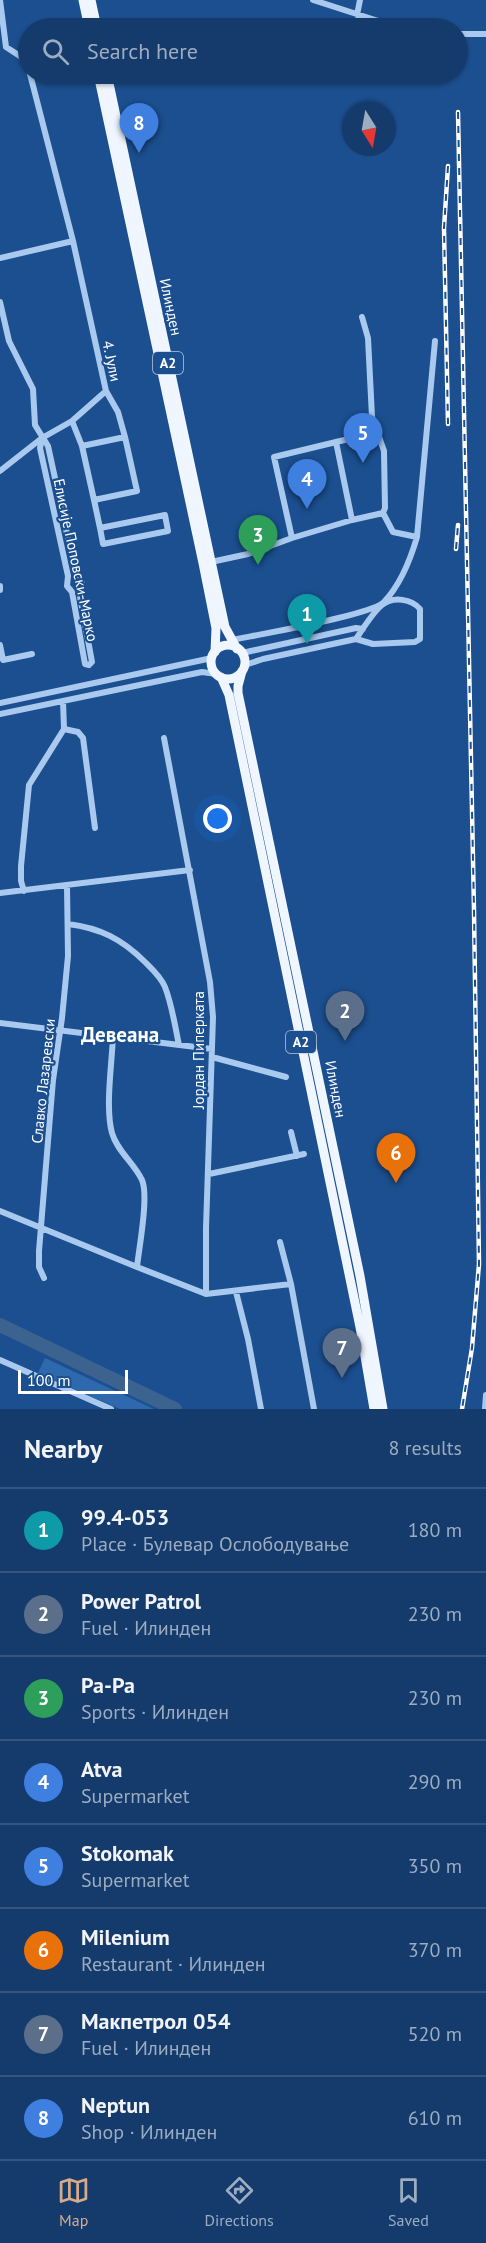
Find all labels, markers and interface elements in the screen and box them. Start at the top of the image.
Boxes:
search box [18,18,468,84]
icon: search [39,35,72,68]
text: Search here [87,37,198,65]
north arrow [342,102,396,156]
pin: 8 [120,104,158,153]
street label: Илинден [156,277,186,337]
street label: 4. Јули [98,339,126,383]
road number: A2 [153,352,183,374]
pin: 5 [344,414,382,463]
pin: 4 [288,460,326,509]
street label: Елисије Поповски-Марко [49,477,103,643]
pin: 3 [238,516,278,565]
pin: 1 [288,594,326,644]
your location [203,804,232,833]
street label: Јордан Пиперката [189,991,208,1110]
pin: 2 [326,992,364,1041]
street label: Славко Лазаревски [27,1018,59,1144]
district label: Девеана [81,1021,159,1048]
road number: A2 [286,1031,316,1053]
street label: Илинден [321,1059,351,1119]
pin: 6 [376,1134,416,1183]
pin: 7 [322,1328,362,1378]
scale bar [18,1367,128,1394]
text: 100 m [27,1370,70,1390]
text: Nearby [24,1432,102,1465]
text: 8 results [389,1435,462,1461]
text: 99.4-053 [81,1503,169,1531]
text: 1 [38,1517,49,1543]
text: 180 m [408,1517,462,1543]
text: Place · Булевар Ослободување [81,1531,349,1557]
text: Power Patrol [81,1587,201,1615]
text: 2 [38,1601,49,1627]
text: 230 m [408,1601,462,1627]
text: Fuel · Илинден [81,1615,211,1641]
text: Ра-Ра [81,1671,135,1699]
text: 3 [38,1685,49,1711]
text: 230 m [408,1685,462,1711]
text: Sports · Илинден [81,1699,229,1725]
text: Atva [81,1755,122,1783]
text: 4 [38,1769,49,1795]
text: 290 m [408,1769,462,1795]
text: Supermarket [81,1783,189,1809]
text: Stokomak [81,1839,174,1867]
text: 5 [38,1853,49,1879]
text: 350 m [408,1853,462,1879]
text: Supermarket [81,1867,189,1893]
text: Milenium [81,1923,170,1951]
text: 6 [38,1937,49,1963]
text: 370 m [408,1937,462,1963]
text: Restaurant · Илинден [81,1951,266,1977]
text: Макпетрол 054 [81,2007,230,2035]
text: 7 [38,2021,49,2047]
text: 520 m [408,2021,462,2047]
text: Fuel · Илинден [81,2035,211,2061]
text: Neptun [81,2091,150,2119]
text: 8 [38,2105,49,2131]
text: 610 m [408,2105,462,2131]
text: Shop · Илинден [81,2119,217,2145]
tab: Map [57,2174,90,2230]
tab: Directions [205,2174,274,2230]
tab: Saved [388,2174,429,2230]

